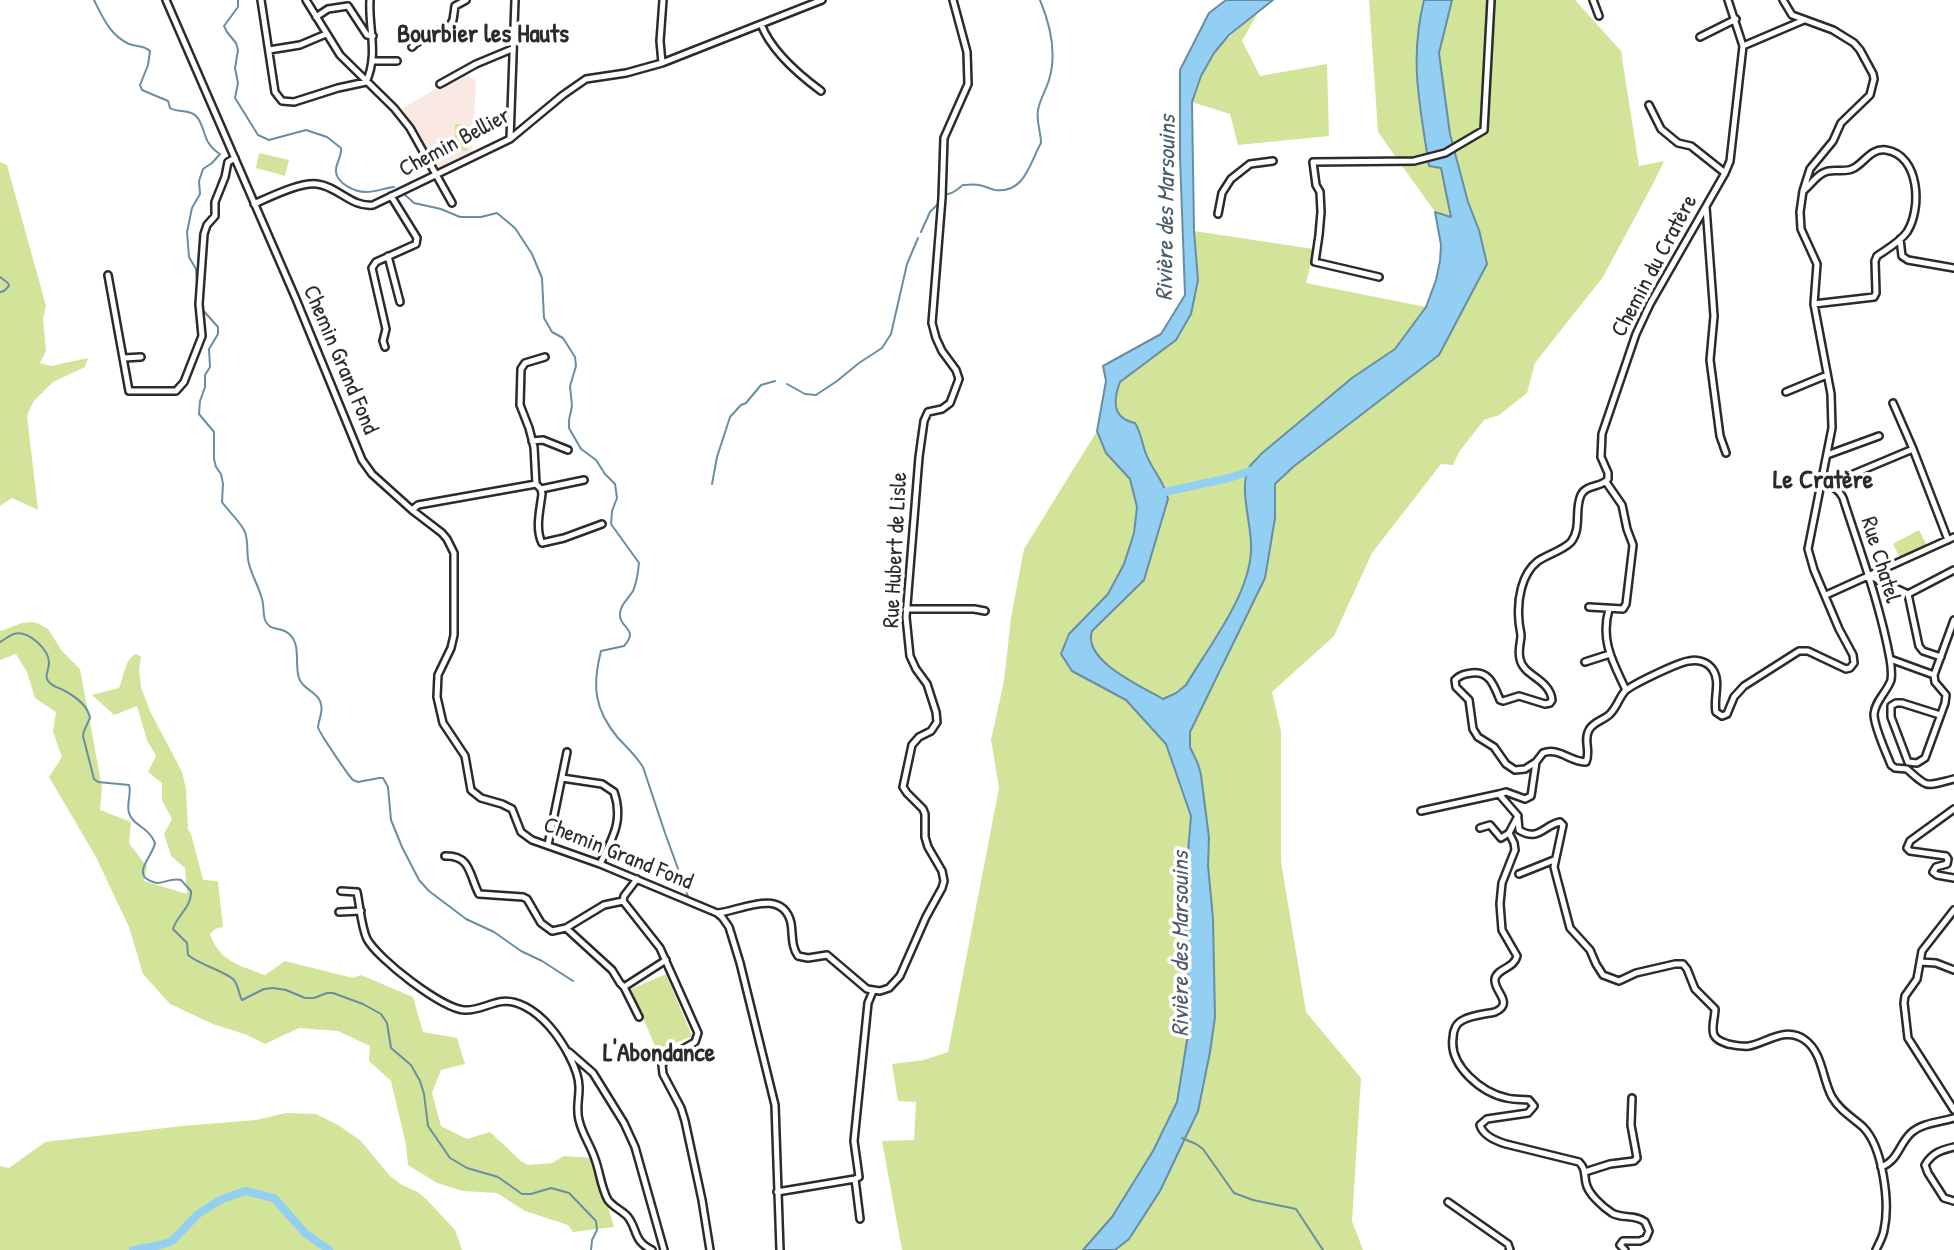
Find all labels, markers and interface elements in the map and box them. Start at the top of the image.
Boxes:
district label: Bourbier les Hauts [397,19,569,51]
street label: Chemin Bellier [395,102,515,184]
water label: Rivière des Marsouins [1151,115,1183,301]
street label: Chemin du Cratère [1606,190,1704,342]
street label: Chemin Grand Fond [296,282,384,438]
district label: Le Cratère [1773,465,1873,497]
street label: Rue Hubert de Lisle [878,471,914,629]
street label: Rue Chatel [1854,514,1906,606]
street label: Chemin Grand Fond [539,811,697,897]
water label: Rivière des Marsouins [1168,851,1196,1037]
district label: L'Abondance [603,1038,715,1070]

